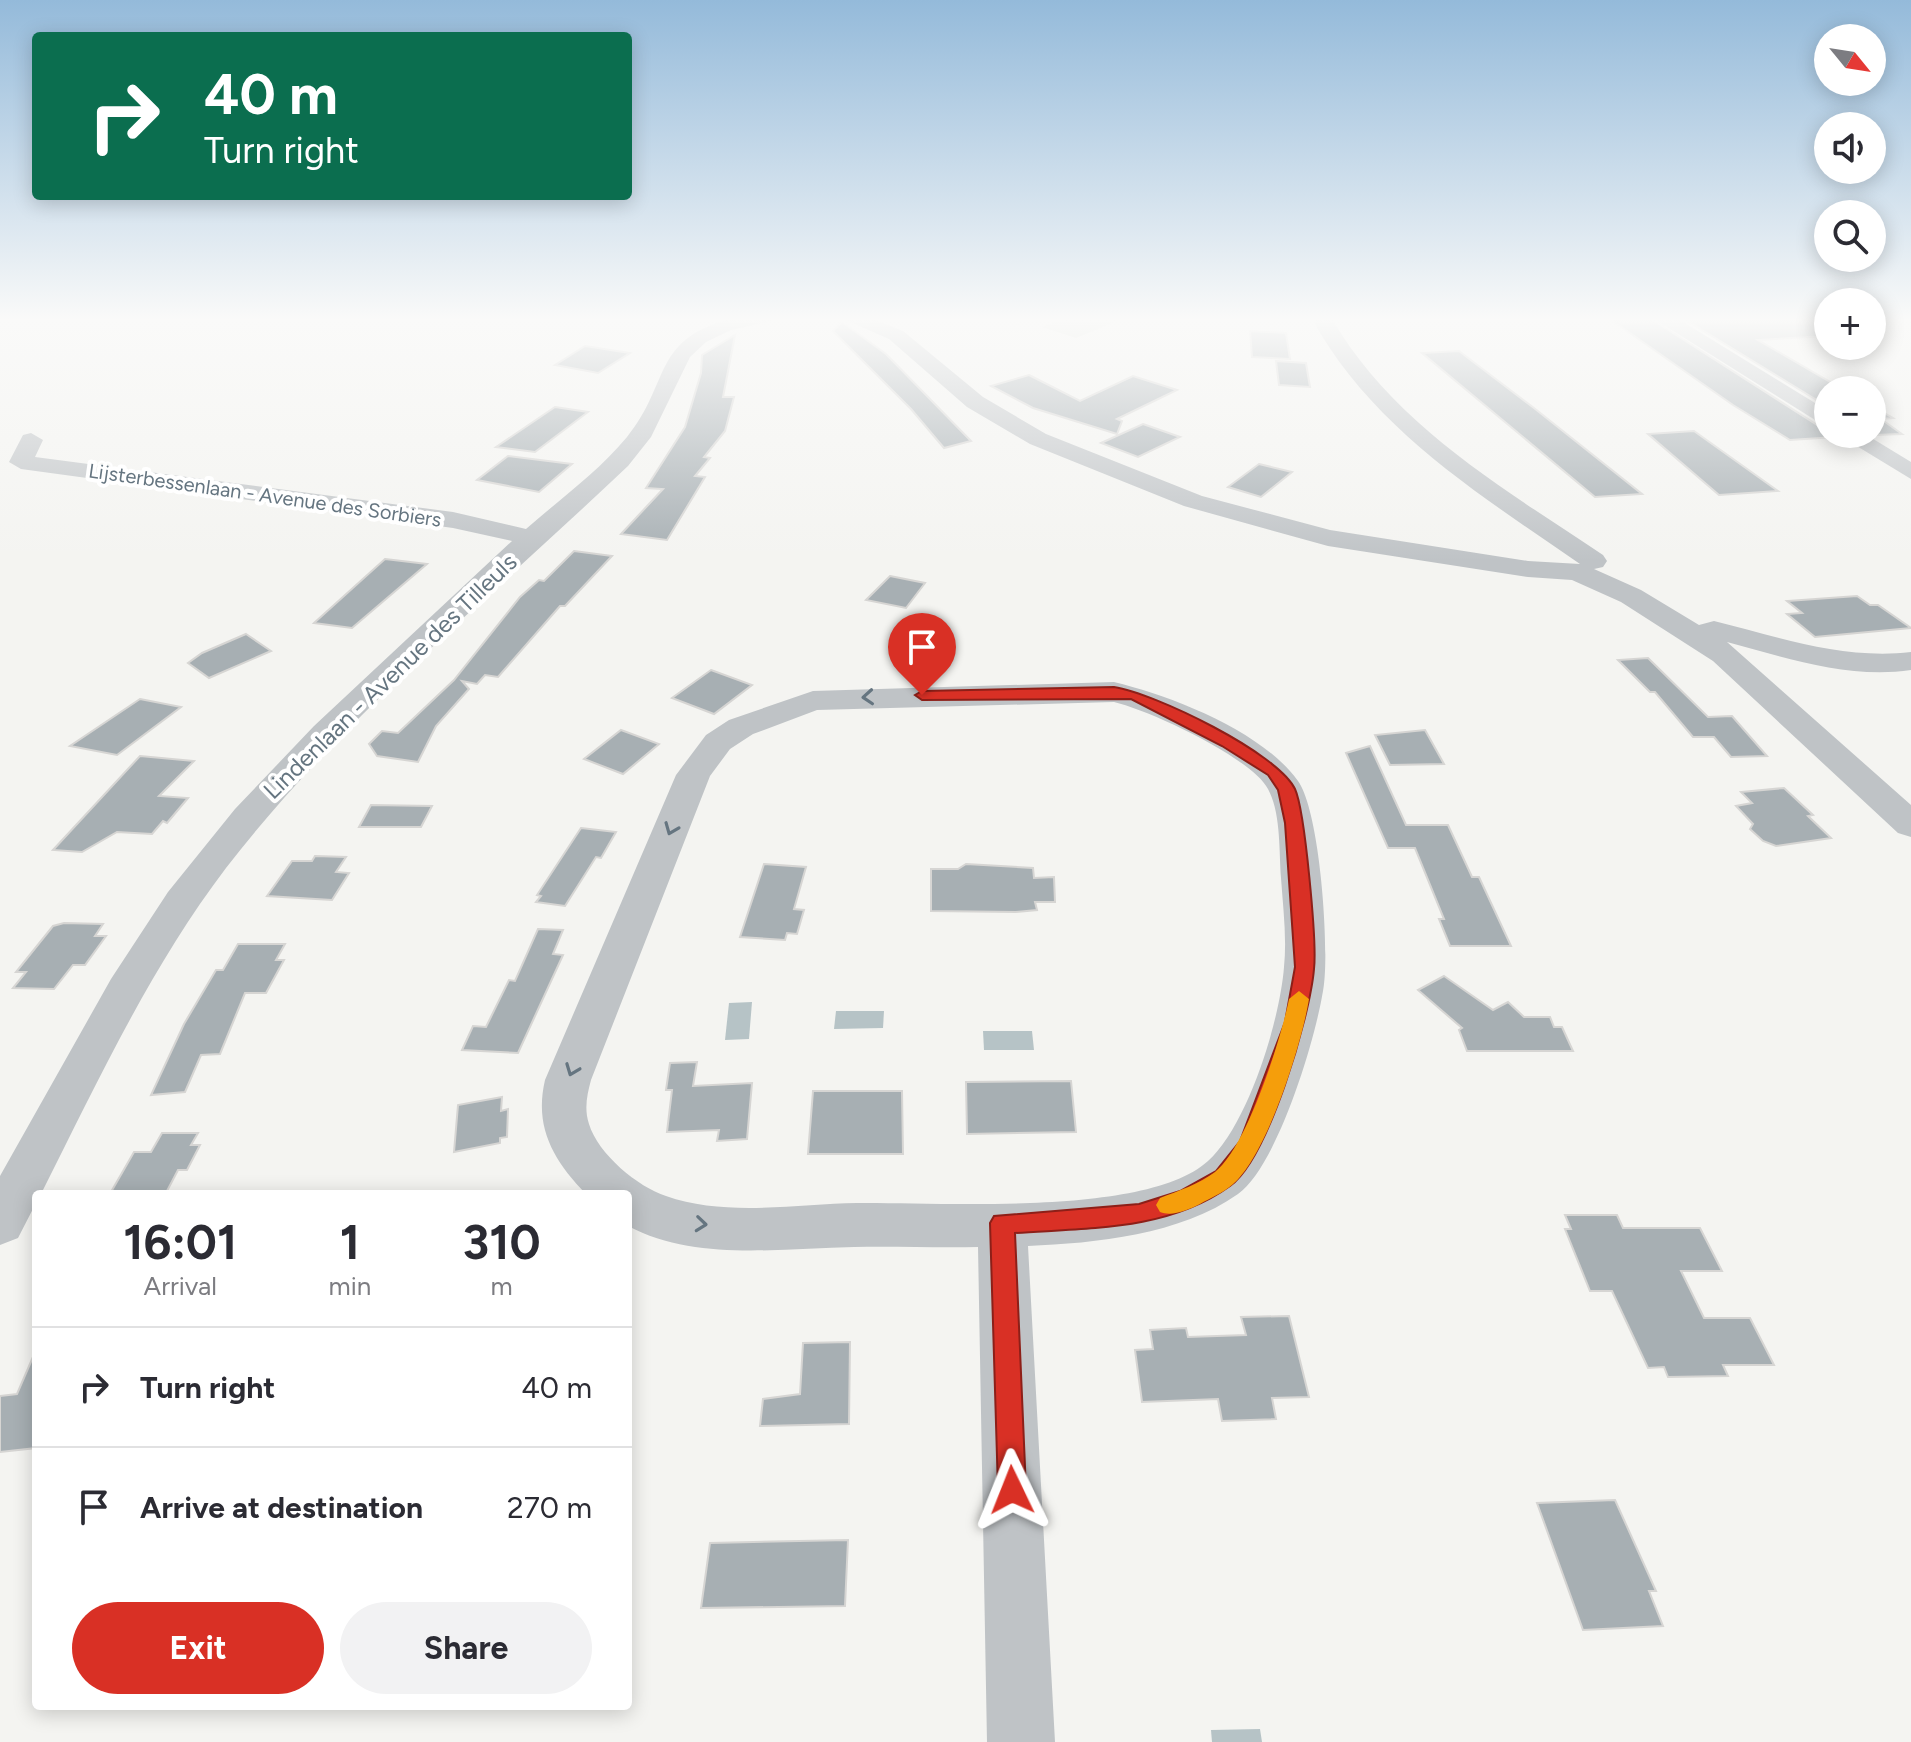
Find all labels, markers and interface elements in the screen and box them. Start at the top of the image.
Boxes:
north arrow [1814,24,1886,96]
map controls [1814,24,1886,448]
text: 40 m [204,61,338,128]
icon: right [72,64,176,168]
button: sound [1814,112,1886,184]
text: Turn right [204,129,359,172]
button: search [1814,200,1886,272]
button: + [1814,288,1886,360]
button: − [1814,376,1886,448]
street label: Lijsterbessenlaan - Avenue des Sorbiers [87,458,443,532]
street label: Lindenlaan - Avenue des Tilleuls [257,547,523,805]
pin [888,613,956,695]
icon: arrive [900,625,944,669]
one-way arrow [861,688,874,705]
one-way arrow [664,822,681,836]
one-way arrow [565,1062,582,1076]
text: 16:01 [123,1213,237,1271]
text: 1 [340,1213,360,1271]
text: 310 [463,1213,541,1271]
one-way arrow [695,1215,708,1232]
text: Arrival [144,1270,217,1302]
text: min [329,1270,371,1302]
text: m [491,1270,513,1302]
icon: right [72,1365,116,1409]
text: Turn right [140,1369,275,1406]
text: 40 m [521,1369,592,1406]
position arrow [970,1448,1054,1532]
icon: arrive [72,1485,116,1529]
text: Arrive at destination [140,1489,423,1526]
text: 270 m [507,1489,592,1526]
button: Exit [72,1602,324,1694]
button: Share [340,1602,592,1694]

